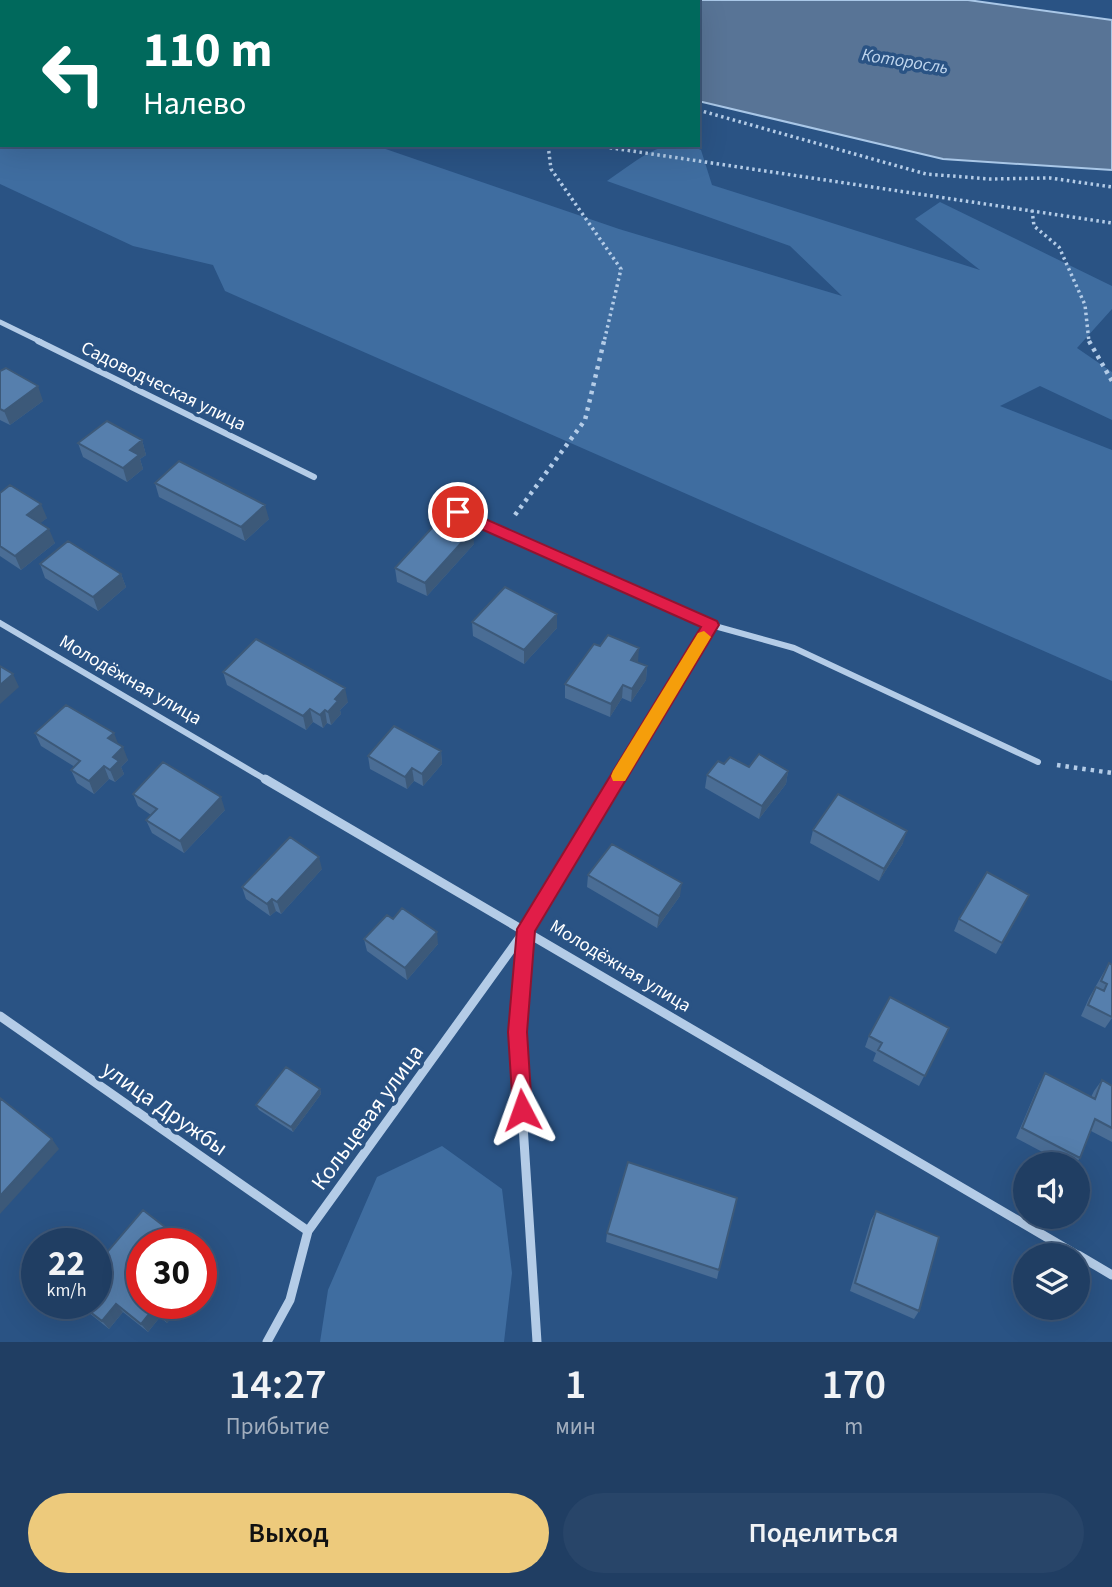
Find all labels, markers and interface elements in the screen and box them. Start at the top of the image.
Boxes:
text: 110 m [143,16,272,86]
icon: left [28,28,119,119]
water label: Которосль [860,42,950,81]
text: Налево [143,81,246,127]
street label: Садоводческая улица [76,335,251,438]
pin [428,482,488,542]
icon: arrive [439,493,477,531]
street label: Молодёжная улица [54,628,207,732]
street label: Молодёжная улица [544,913,696,1019]
street label: Кольцевая улица [303,1037,432,1197]
street label: улица Дружбы [95,1053,234,1164]
position arrow [485,1073,559,1147]
map controls [1013,1152,1090,1320]
button: sound [1013,1152,1090,1229]
speed limit sign: 30 [126,1228,217,1319]
text: 22 [48,1239,85,1289]
button: layers [1013,1243,1090,1320]
text: km/h [47,1278,86,1303]
text: 14:27 [229,1355,326,1415]
text: 1 [565,1355,586,1415]
text: 170 [822,1355,886,1415]
text: Прибытие [226,1410,329,1443]
text: мин [555,1410,596,1443]
text: m [844,1410,863,1443]
button: Выход [28,1493,549,1573]
button: Поделиться [563,1493,1084,1573]

